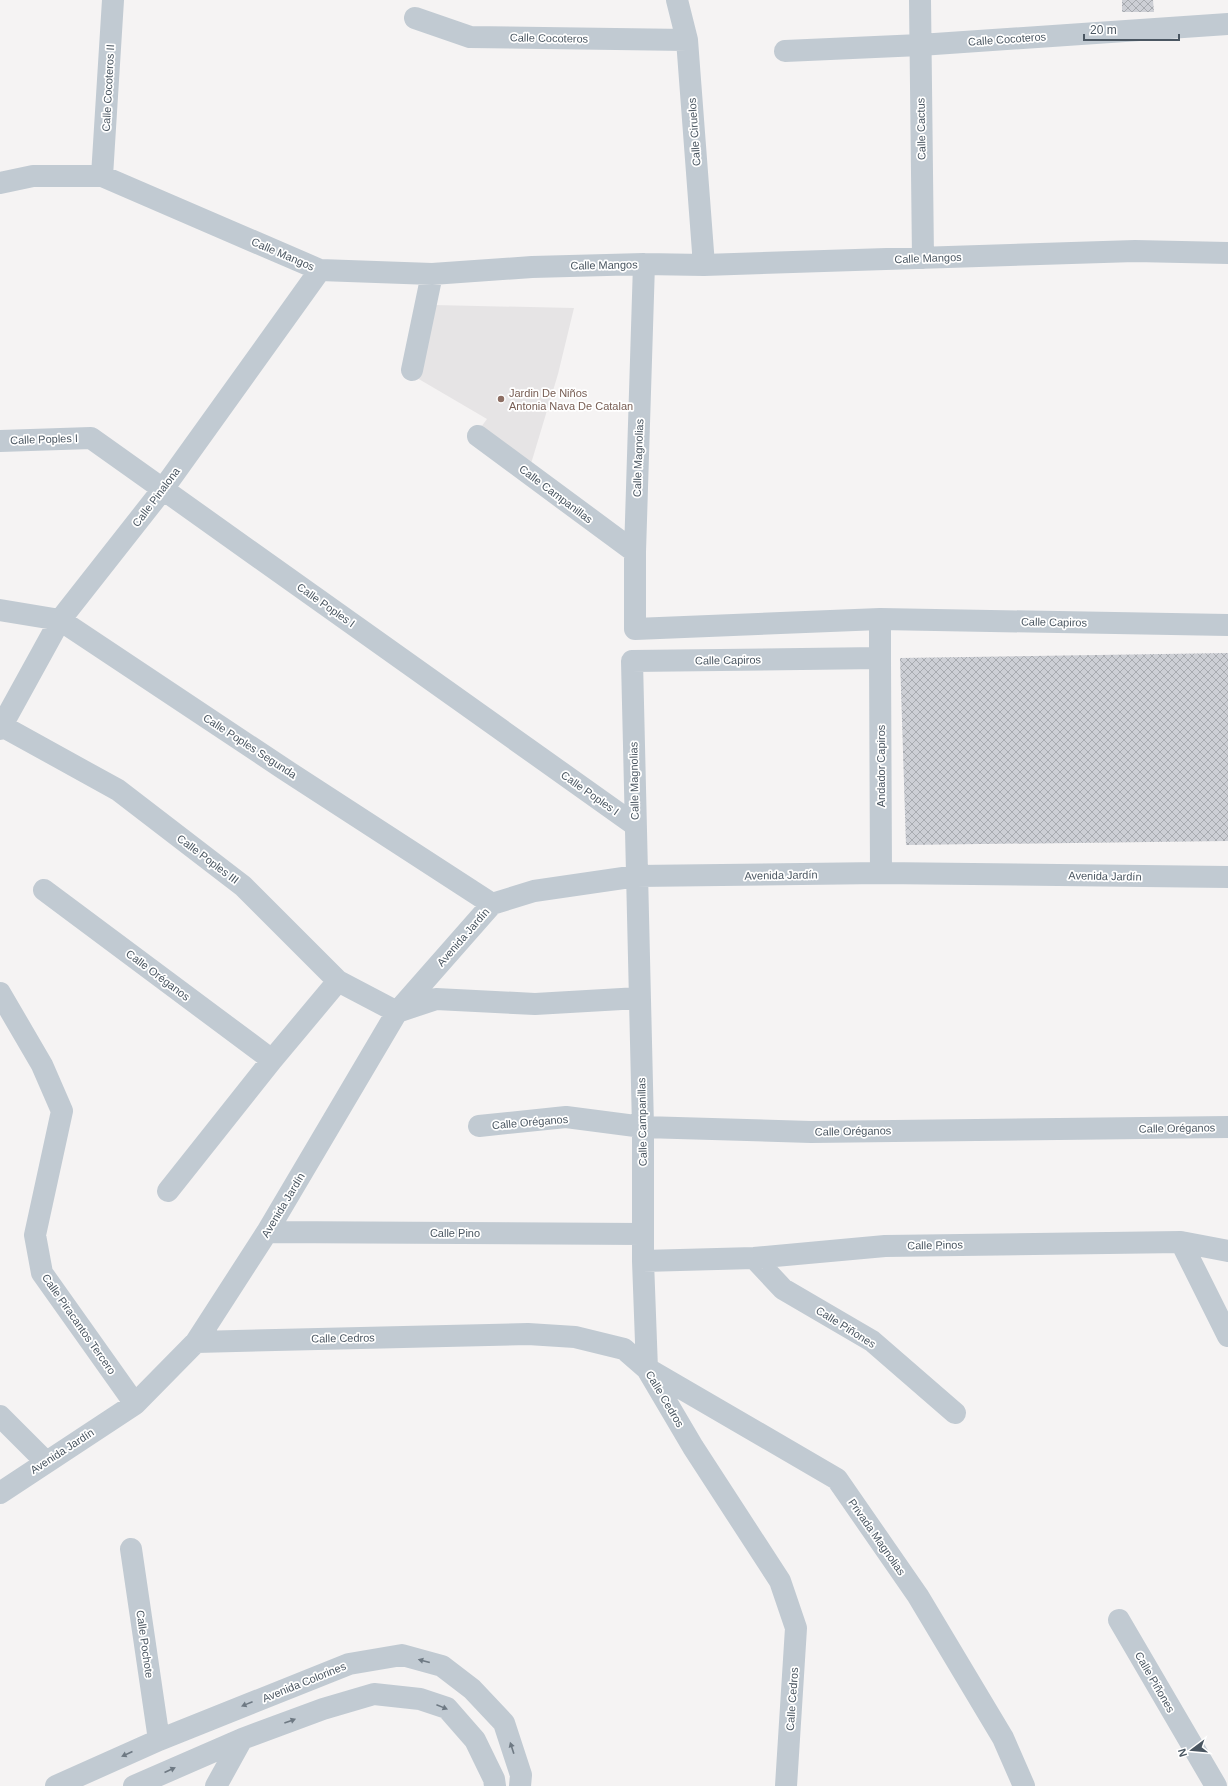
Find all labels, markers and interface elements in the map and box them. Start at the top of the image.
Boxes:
scale bar [1084,16,1179,42]
text: 20 m [1090,23,1117,37]
street label: Calle Cocoteros [968,30,1047,48]
street label: Calle Cocoteros [510,31,589,45]
street label: Calle Cocoteros II [100,44,116,132]
street label: Calle Ciruelos [686,97,702,167]
street label: Calle Cactus [914,97,928,160]
street label: Calle Mangos [250,235,317,273]
street label: Calle Mangos [894,251,962,265]
street label: Calle Mangos [570,258,638,272]
place label: Jardin De Niños Antonia Nava De Catalan [509,387,633,412]
marker: Jardin De Niños Antonia Nava De Catalan [496,394,506,404]
street label: Calle Magnolias [631,418,645,497]
street label: Calle Poples I [10,432,78,446]
street label: Calle Campanillas [517,463,595,526]
street label: Calle Pinalona [130,464,183,529]
street label: Calle Poples I [295,581,357,629]
street label: Calle Capiros [1021,615,1088,629]
street label: Calle Capiros [695,653,762,667]
street label: Calle Poples Segunda [201,711,300,781]
street label: Andador Capiros [875,724,887,807]
street label: Calle Magnolias [627,741,641,820]
street label: Calle Poples I [559,769,621,817]
street label: Calle Poples III [175,832,241,886]
street label: Avenida Jardín [744,868,818,882]
street label: Avenida Jardín [1068,869,1142,883]
street label: Avenida Jardín [434,905,492,969]
street label: Calle Oréganos [124,947,193,1003]
street label: Calle Campanillas [635,1077,649,1166]
street label: Calle Oréganos [491,1113,569,1131]
street label: Calle Oréganos [1139,1121,1216,1135]
street label: Calle Oréganos [815,1124,892,1138]
street label: Avenida Jardín [259,1171,307,1239]
street label: Calle Pino [430,1227,480,1239]
street label: Calle Pinos [907,1239,963,1251]
street label: Calle Piracantos Tercero [40,1272,118,1376]
street label: Calle Piñones [814,1304,878,1350]
street label: Calle Cedros [311,1331,375,1345]
street label: Calle Cedros [643,1369,687,1430]
street label: Avenida Jardín [28,1426,96,1476]
street label: Privada Magnolias [846,1496,908,1578]
street label: Calle Pochote [134,1609,156,1679]
street label: Calle Piñones [1133,1650,1177,1715]
one-way arrow [417,1658,429,1664]
street label: Avenida Colorines [260,1660,348,1704]
street label: Calle Cedros [784,1666,800,1731]
one-way arrow [240,1702,252,1708]
one-way arrow [436,1705,448,1711]
one-way arrow [284,1718,296,1724]
north arrow [1172,1730,1212,1770]
one-way arrow [509,1742,515,1754]
text: N [1176,1747,1189,1758]
one-way arrow [121,1751,132,1757]
one-way arrow [164,1767,176,1773]

